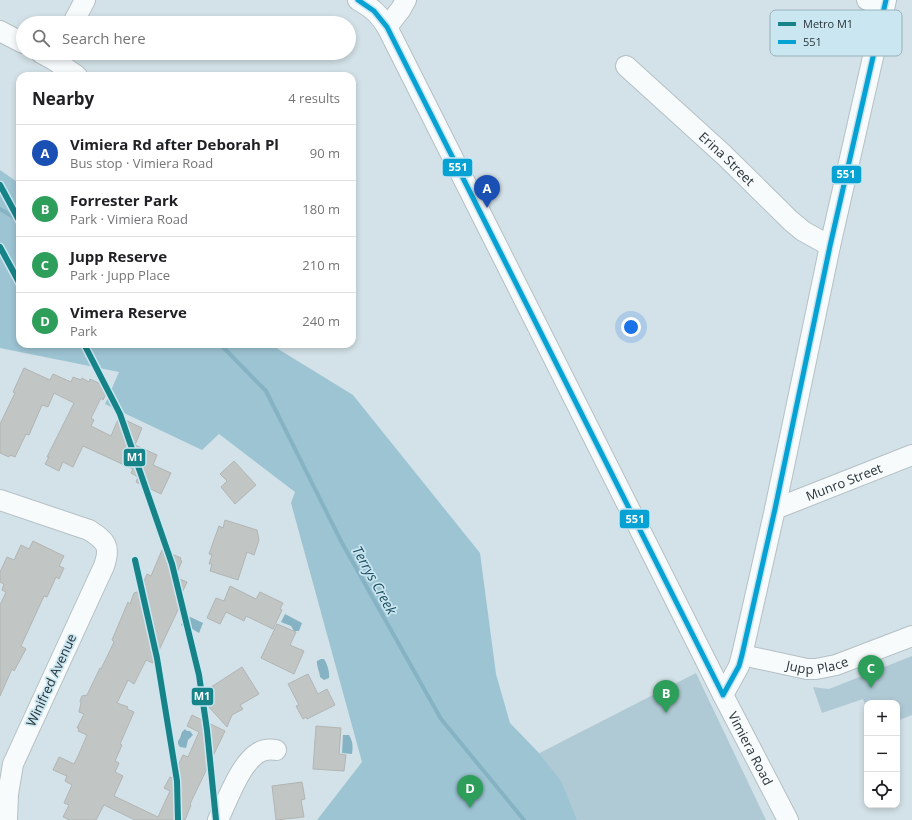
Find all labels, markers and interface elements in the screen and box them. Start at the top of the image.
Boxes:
legend [770,10,902,56]
search box [16,16,356,60]
text: Metro M1 [803,16,853,31]
icon: search [30,27,52,49]
text: Search here [62,28,146,48]
text: 551 [803,34,822,49]
text: Nearby [32,87,94,110]
text: 4 results [288,89,340,107]
street label: Erina Street [695,128,759,190]
text: Vimiera Rd after Deborah Pl [70,134,279,154]
text: A [41,144,49,162]
text: 90 m [310,144,340,162]
text: Bus stop · Vimiera Road [70,154,213,172]
line badge: 551 [442,158,473,177]
text: 551 [449,159,467,174]
line badge: 551 [831,165,862,184]
text: 551 [837,166,855,181]
pin: A [474,175,500,208]
text: Forrester Park [70,190,178,210]
text: B [41,200,49,218]
text: 180 m [302,200,340,218]
text: Park · Vimiera Road [70,210,188,228]
text: Jupp Reserve [70,246,167,266]
text: C [41,256,49,274]
text: 210 m [302,256,340,274]
text: Park · Jupp Place [70,266,170,284]
text: Vimera Reserve [70,302,187,322]
text: D [40,312,50,330]
text: 240 m [302,312,340,330]
your location [621,317,641,337]
text: Park [70,322,97,340]
line badge: M1 [123,448,146,467]
text: M1 [127,449,143,464]
street label: Munro Street [803,459,885,505]
line badge: 551 [619,509,650,529]
text: 551 [626,511,644,526]
water label: Terrys Creek [348,542,402,619]
street label: Winifred Avenue [22,631,80,729]
street label: Jupp Place [783,652,851,678]
pin: C [858,655,884,688]
pin: B [653,680,679,713]
line badge: M1 [191,687,214,706]
text: M1 [194,688,210,703]
map controls [864,700,900,808]
button: + [864,700,900,736]
street label: Vimiera Road [724,708,777,788]
button: − [864,736,900,772]
button: locate [864,772,900,808]
pin: D [457,775,483,808]

